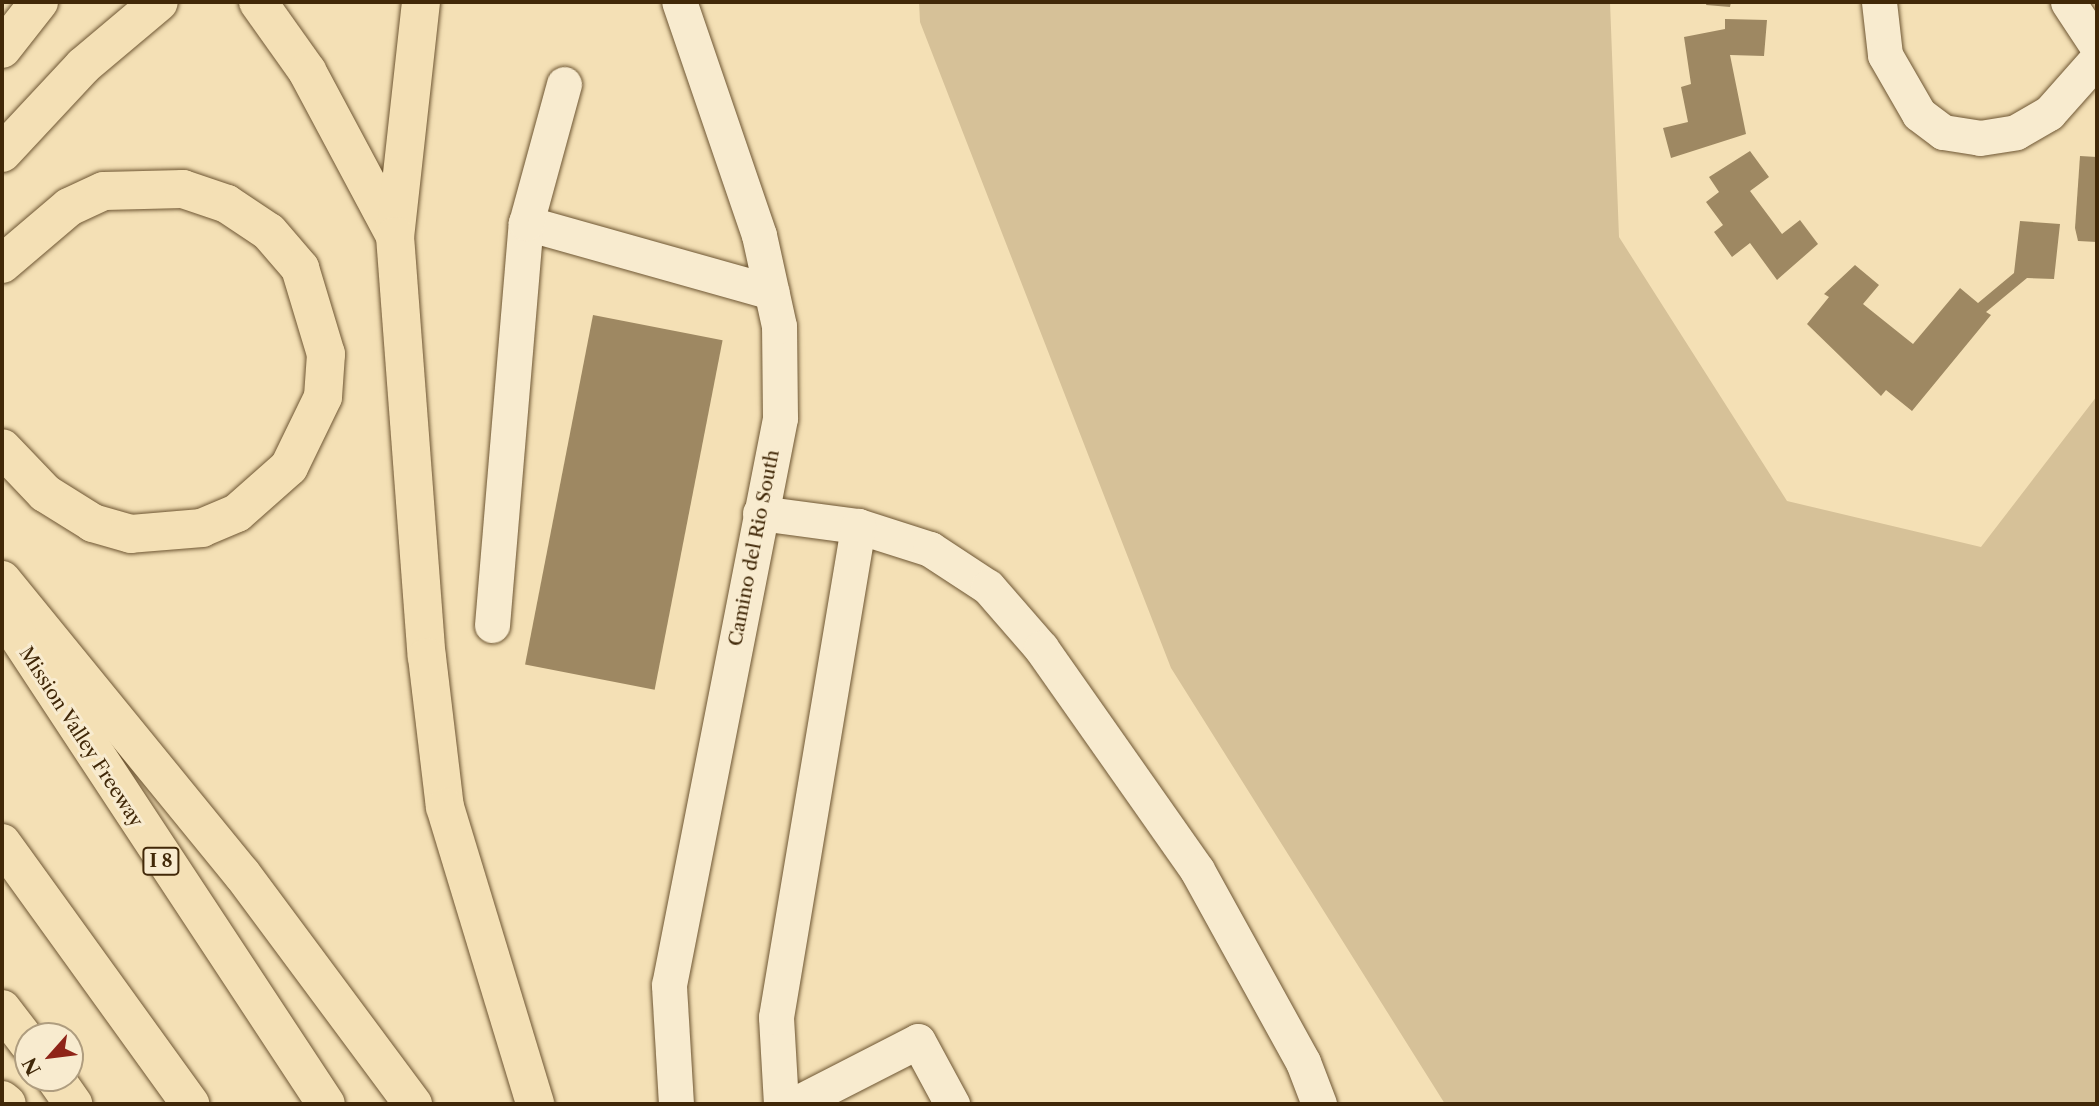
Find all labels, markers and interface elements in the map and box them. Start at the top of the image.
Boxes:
street label: Camino del Rio South [724,448,784,648]
street label: Mission Valley Freeway [14,642,148,832]
road number: I 8 [142,846,180,876]
north arrow [14,1022,84,1092]
text: N [18,1053,46,1079]

